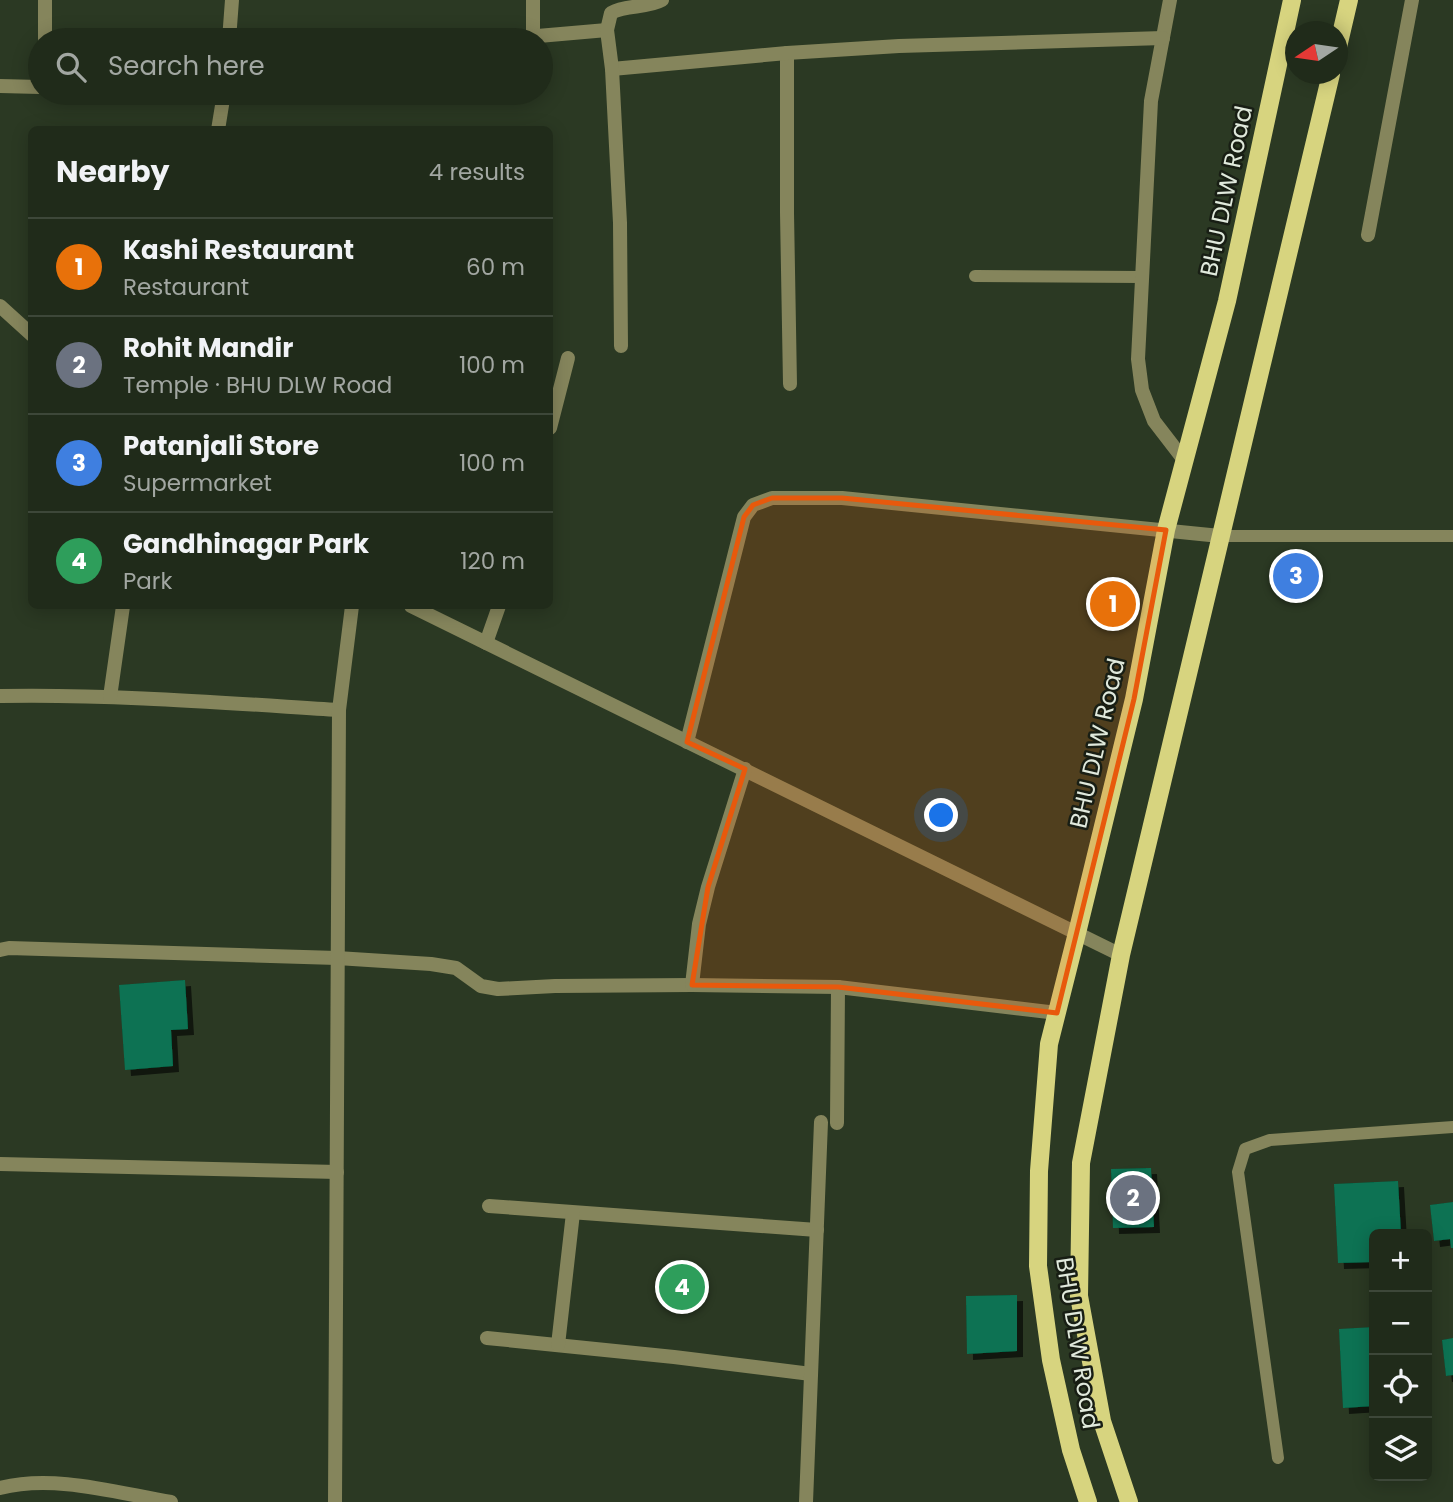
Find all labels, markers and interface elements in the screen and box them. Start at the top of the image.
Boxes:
north arrow [1285,21,1348,84]
search box [28,28,553,105]
icon: search [52,48,90,86]
text: Search here [108,48,265,84]
street label: BHU DLW Road [1192,103,1260,279]
text: Nearby [56,150,170,193]
text: 4 results [429,156,525,188]
text: Kashi Restaurant [123,232,354,268]
text: 1 [75,251,83,283]
text: 60 m [466,251,525,283]
text: Restaurant [123,271,249,303]
text: Rohit Mandir [123,330,293,366]
text: 2 [72,349,86,381]
text: 100 m [459,349,525,381]
text: Temple · BHU DLW Road [123,369,392,401]
text: Patanjali Store [123,428,319,464]
text: 3 [72,447,86,479]
text: 100 m [459,447,525,479]
text: Supermarket [123,467,272,499]
text: Gandhinagar Park [123,526,369,562]
text: 4 [71,545,87,577]
text: 120 m [460,545,525,577]
pin: 3 [1273,550,1319,602]
text: Park [123,565,172,597]
pin: 1 [1090,578,1136,630]
street label: BHU DLW Road [1061,655,1133,831]
your location [924,798,958,832]
pin: 2 [1110,1172,1156,1224]
map controls [1369,1229,1432,1481]
button: + [1369,1229,1432,1292]
street label: BHU DLW Road [1048,1255,1108,1431]
pin: 4 [659,1261,705,1313]
button: − [1369,1292,1432,1355]
button: locate [1369,1355,1432,1418]
button: layers [1369,1418,1432,1481]

